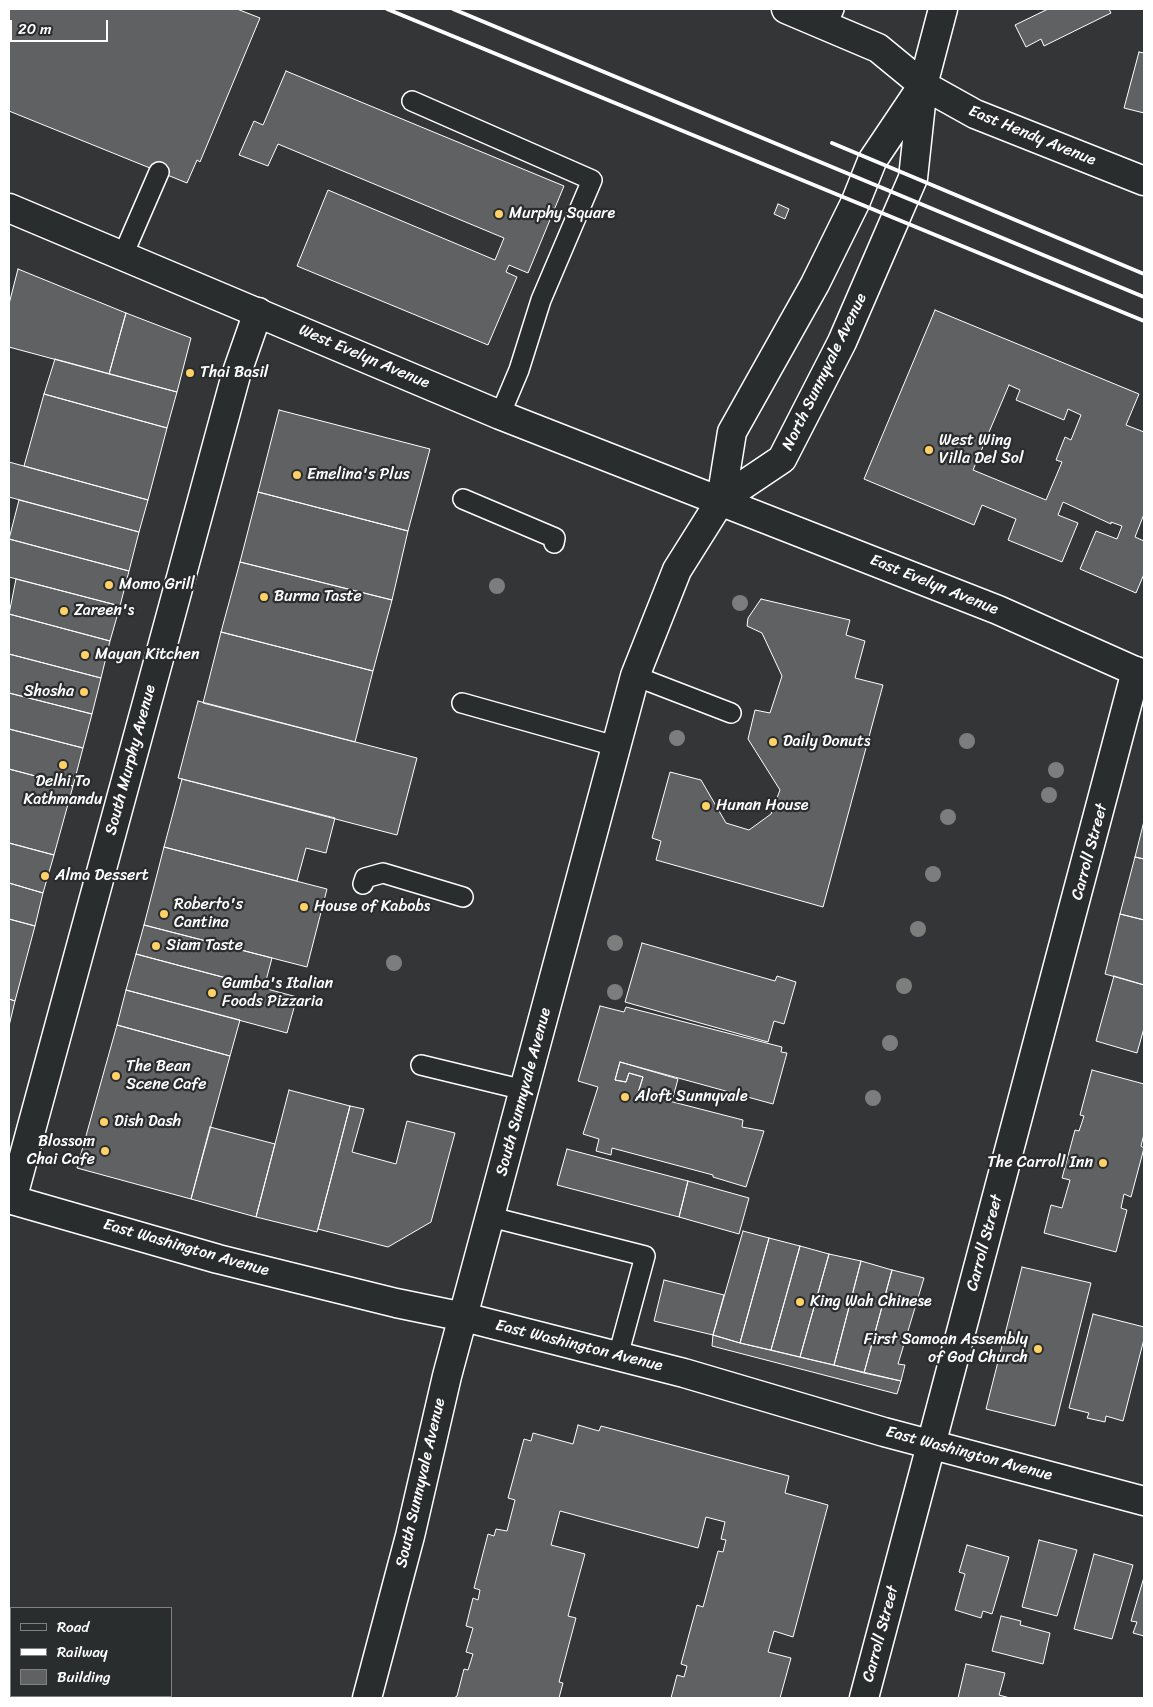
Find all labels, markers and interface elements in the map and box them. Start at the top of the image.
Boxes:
scale bar [12,10,110,42]
text: 20 m [18,16,52,42]
street label: East Hendy Avenue [966,102,1098,170]
place label: Murphy Square [509,204,615,224]
marker: Murphy Square [493,208,505,220]
street label: North Sunnyvale Avenue [779,290,871,454]
street label: West Evelyn Avenue [296,321,432,393]
place label: Thai Basil [200,363,268,383]
marker: Thai Basil [184,367,196,379]
place label: West Wing Villa Del Sol [939,431,1023,469]
marker: West Wing Villa Del Sol [923,444,935,456]
place label: Emelina's Plus [307,465,410,485]
marker: Emelina's Plus [291,469,303,481]
street label: East Evelyn Avenue [867,551,1001,619]
place label: Momo Grill [119,575,195,595]
marker: Momo Grill [103,579,115,591]
place label: Burma Taste [274,587,362,607]
marker: Burma Taste [258,591,270,603]
place label: Zareen's [74,601,134,621]
marker: Zareen's [58,605,70,617]
place label: Mayan Kitchen [95,645,200,665]
marker: Mayan Kitchen [79,649,91,661]
place label: Shosha [24,682,74,702]
street label: South Murphy Avenue [102,683,160,837]
marker: Shosha [78,686,90,698]
place label: Daily Donuts [783,732,870,752]
marker: Daily Donuts [767,736,779,748]
marker: Delhi To Kathmandu [57,759,69,771]
place label: Delhi To Kathmandu [23,772,103,810]
place label: Hunan House [716,796,808,816]
marker: Hunan House [700,800,712,812]
street label: Carroll Street [1068,802,1112,902]
place label: Alma Dessert [55,866,149,886]
marker: Alma Dessert [39,870,51,882]
place label: Roberto's Cantina [174,895,243,933]
place label: House of Kabobs [314,897,430,917]
marker: House of Kabobs [298,901,310,913]
marker: Roberto's Cantina [158,908,170,920]
place label: Siam Taste [166,936,243,956]
marker: Siam Taste [150,940,162,952]
place label: Gumba's Italian Foods Pizzaria [222,974,333,1012]
marker: Gumba's Italian Foods Pizzaria [206,987,218,999]
street label: South Sunnyvale Avenue [492,1006,556,1178]
place label: The Bean Scene Cafe [126,1057,207,1095]
marker: The Bean Scene Cafe [110,1070,122,1082]
place label: Aloft Sunnyvale [635,1087,748,1107]
marker: Aloft Sunnyvale [619,1091,631,1103]
place label: Dish Dash [114,1112,181,1132]
marker: Dish Dash [98,1116,110,1128]
place label: Blossom Chai Cafe [27,1132,95,1170]
marker: Blossom Chai Cafe [99,1145,111,1157]
place label: The Carroll Inn [987,1153,1093,1173]
marker: The Carroll Inn [1097,1157,1109,1169]
street label: Carroll Street [963,1193,1007,1293]
street label: East Washington Avenue [101,1215,271,1281]
place label: King Wah Chinese [810,1292,932,1312]
marker: King Wah Chinese [794,1296,806,1308]
street label: East Washington Avenue [493,1316,665,1376]
place label: First Samoan Assembly of God Church [864,1330,1028,1368]
marker: First Samoan Assembly of God Church [1032,1343,1044,1355]
street label: South Sunnyvale Avenue [392,1396,450,1570]
street label: East Washington Avenue [884,1423,1054,1485]
street label: Carroll Street [859,1584,903,1684]
legend [10,1607,172,1697]
text: Road [57,1614,89,1640]
text: Railway [57,1639,108,1665]
text: Building [57,1664,111,1690]

